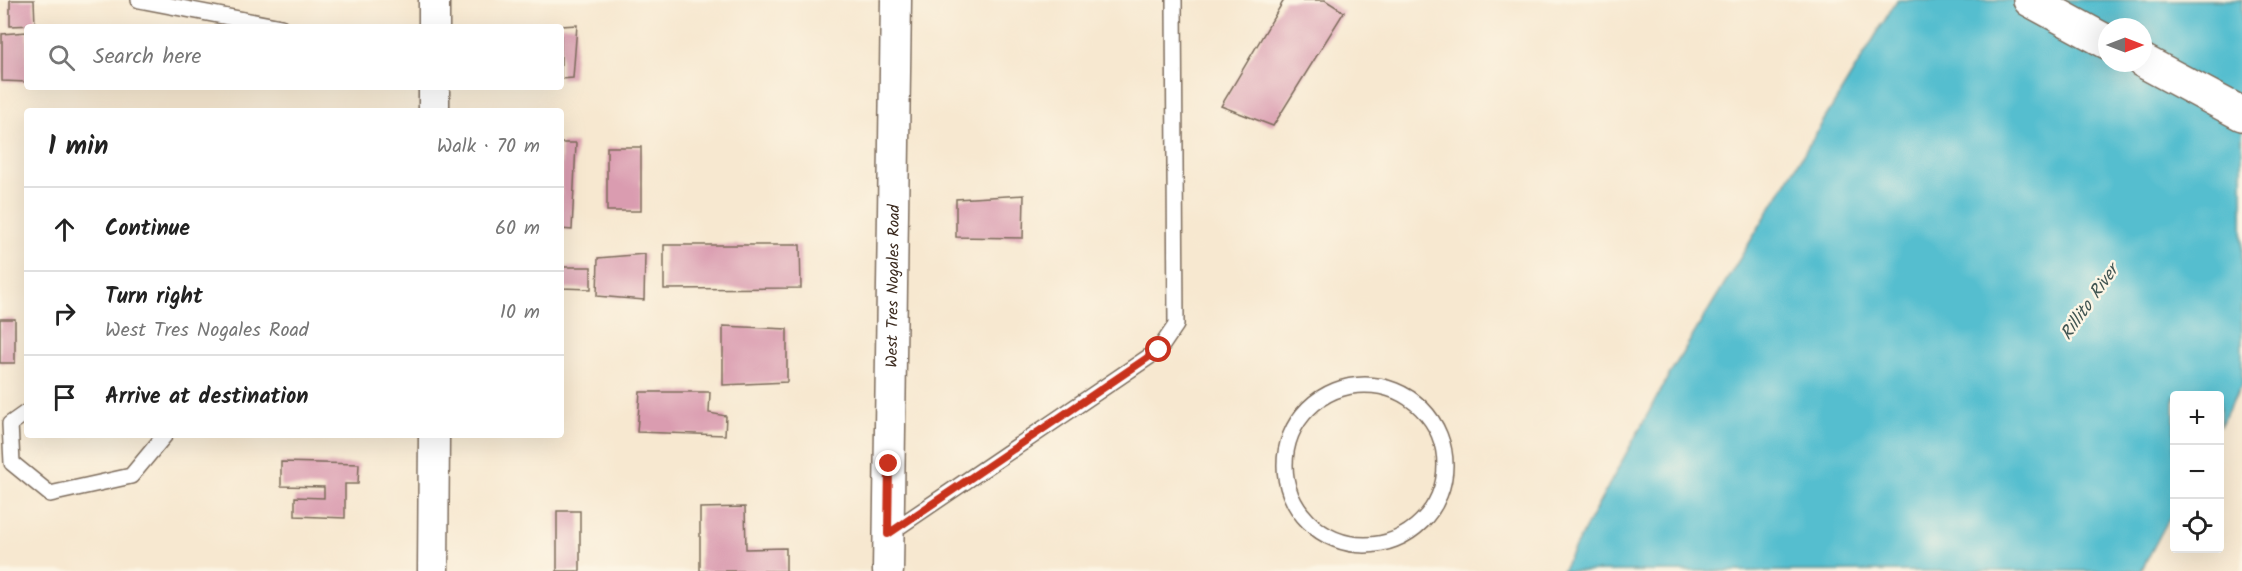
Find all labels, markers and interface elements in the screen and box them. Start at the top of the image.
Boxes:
north arrow [2098,18,2152,72]
search box [24,24,564,90]
text: Search here [93,40,201,75]
icon: search [45,41,78,74]
text: 1 min [48,126,108,168]
text: Walk · 70 m [437,131,540,163]
street label: West Tres Nogales Road [880,203,907,368]
text: Continue [105,212,190,247]
icon: ahead [48,213,81,246]
text: 60 m [495,213,540,245]
water label: Rillito River [2053,256,2129,347]
text: Turn right [105,280,203,315]
icon: right [48,297,81,330]
text: 10 m [500,297,540,329]
text: West Tres Nogales Road [105,315,309,347]
route start [1145,336,1171,362]
text: Arrive at destination [105,380,308,415]
icon: arrive [48,381,81,414]
map controls [2170,391,2224,553]
button: + [2170,391,2224,445]
button: − [2170,445,2224,499]
route end [875,450,901,476]
button: locate [2170,499,2224,553]

